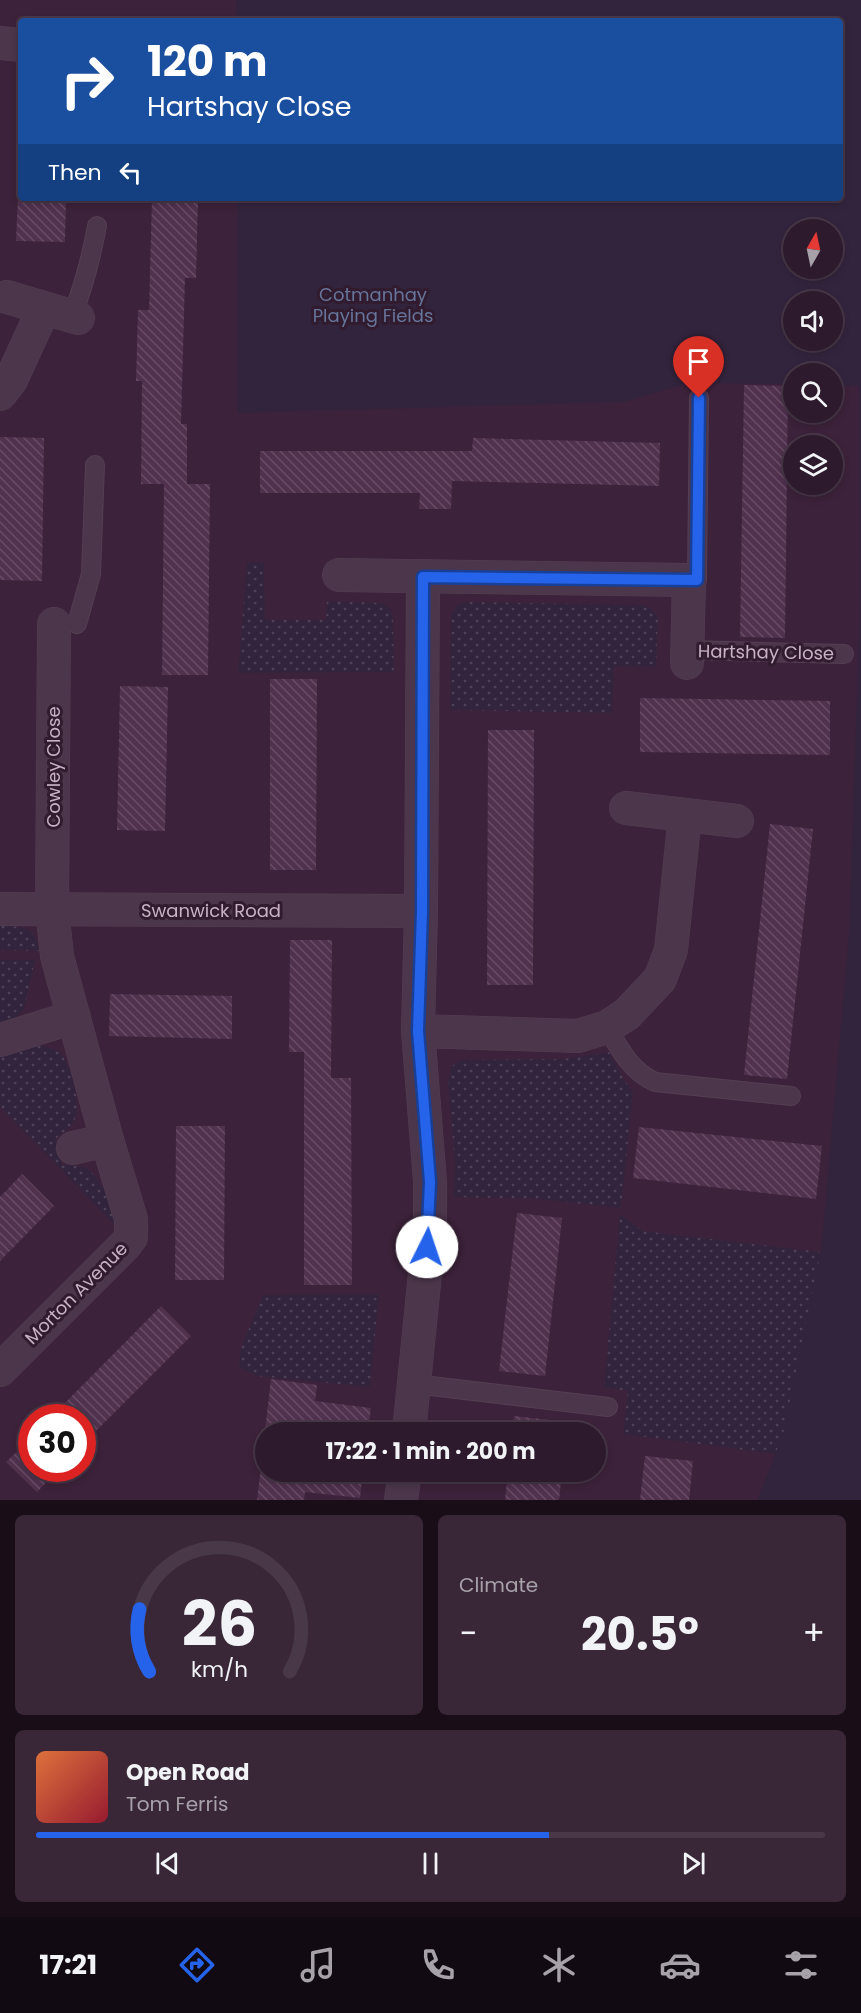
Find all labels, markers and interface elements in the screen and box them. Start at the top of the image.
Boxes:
text: 120 m [147,32,268,91]
icon: right [48,42,126,120]
text: Hartshay Close [147,88,351,125]
icon: left [114,156,147,189]
text: Then [48,157,102,188]
north arrow [783,219,843,279]
map controls [783,219,843,495]
park label: Cotmanhay Playing Fields [313,282,433,328]
button: sound [783,291,843,351]
pin [673,336,724,398]
icon: arrive [682,345,715,378]
button: search [783,363,843,423]
button: layers [783,435,843,495]
street label: Hartshay Close [698,638,834,666]
street label: Cowley Close [41,706,66,828]
street label: Swanwick Road [141,898,281,923]
position arrow [395,1215,459,1279]
street label: Morton Avenue [19,1236,133,1350]
speed limit sign: 30 [18,1404,96,1482]
text: 17:22 · 1 min · 200 m [326,1436,536,1467]
text: Climate [459,1571,538,1599]
text: 26 [181,1580,257,1668]
text: 20.5° [581,1603,699,1666]
text: − [459,1610,477,1657]
text: + [802,1610,825,1657]
text: km/h [190,1654,248,1685]
text: Open Road [126,1757,250,1788]
text: Tom Ferris [126,1790,228,1818]
icon: previous [151,1847,184,1880]
icon: pause [414,1847,447,1880]
icon: next [677,1847,710,1880]
icon: directions [176,1944,218,1986]
icon: music [297,1944,339,1986]
icon: phone [417,1944,459,1986]
icon: climate [538,1944,580,1986]
icon: car [659,1944,701,1986]
icon: filters [780,1944,822,1986]
text: 17:21 [39,1946,97,1983]

